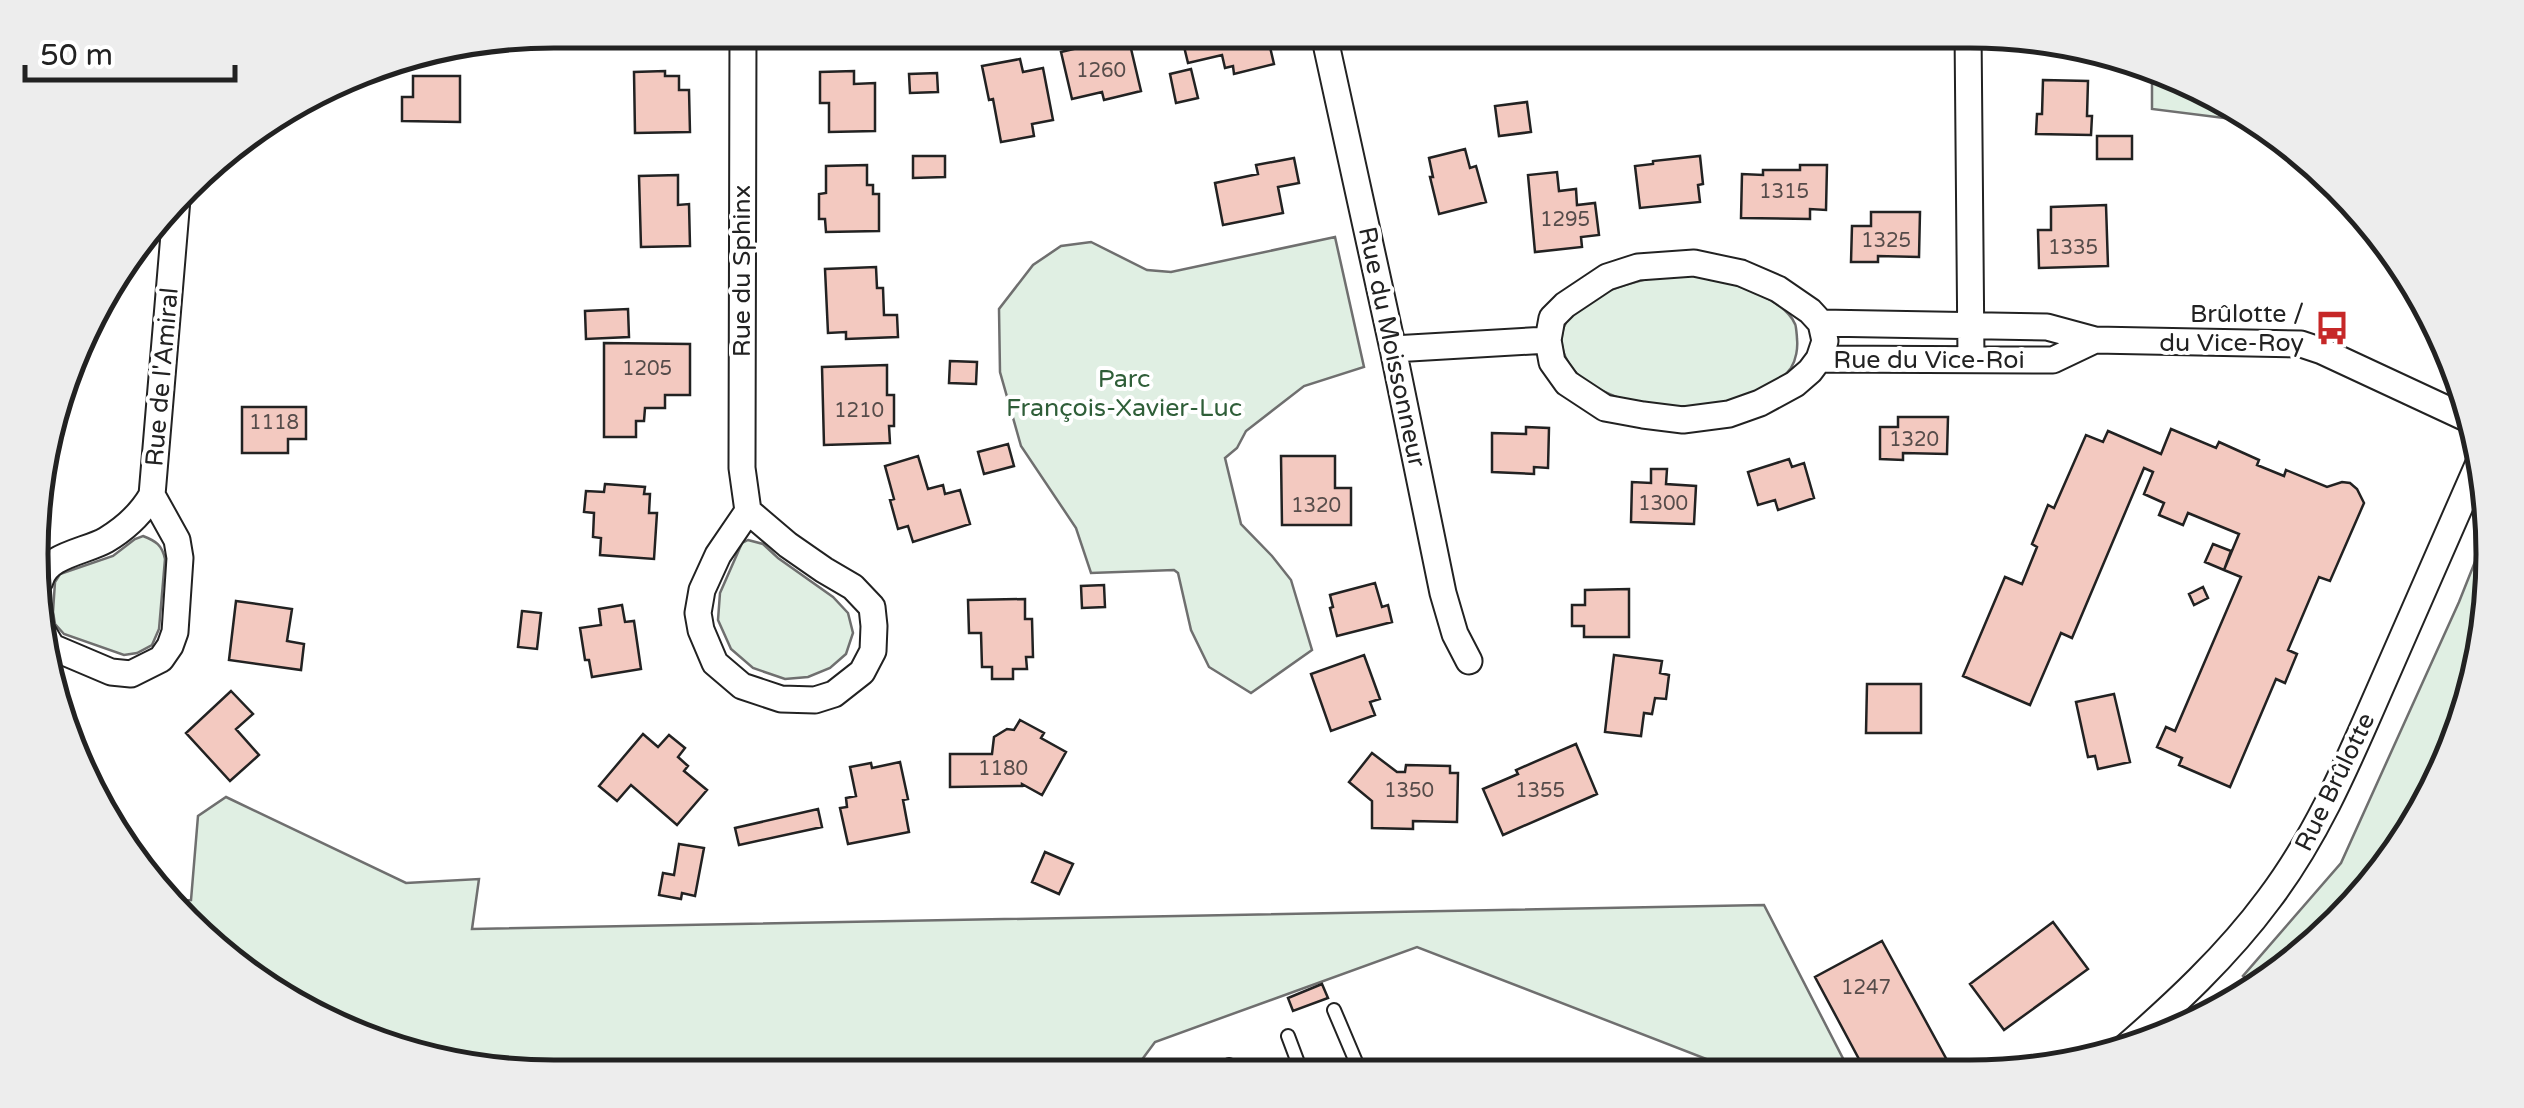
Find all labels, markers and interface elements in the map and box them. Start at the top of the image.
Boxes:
scale bar [25,20,235,82]
text: 50 m [40,37,113,74]
house number: 1260 [1076,59,1126,83]
house number: 1315 [1759,180,1809,204]
street label: Rue du Sphinx [727,185,757,357]
house number: 1295 [1540,208,1590,232]
street label: Rue du Moissonneur [1352,224,1432,470]
house number: 1325 [1861,229,1911,253]
house number: 1335 [2048,236,2098,260]
street label: Rue de l'Amiral [139,286,185,468]
place label: Brûlotte / du Vice-Roy [2159,299,2304,358]
bus stop icon: Brûlotte / du Vice-Roy [2313,309,2351,347]
street label: Rue du Vice-Roi [1833,345,2025,375]
house number: 1205 [622,357,672,381]
park label: Parc François-Xavier-Luc [1006,364,1242,423]
house number: 1210 [834,399,884,423]
house number: 1118 [249,411,299,435]
house number: 1320 [1889,428,1939,452]
house number: 1300 [1638,492,1688,516]
house number: 1320 [1291,494,1341,518]
street label: Rue Brûlotte [2289,708,2381,856]
house number: 1180 [978,757,1028,781]
house number: 1350 [1384,779,1434,803]
house number: 1355 [1515,779,1565,803]
house number: 1247 [1841,976,1891,1000]

